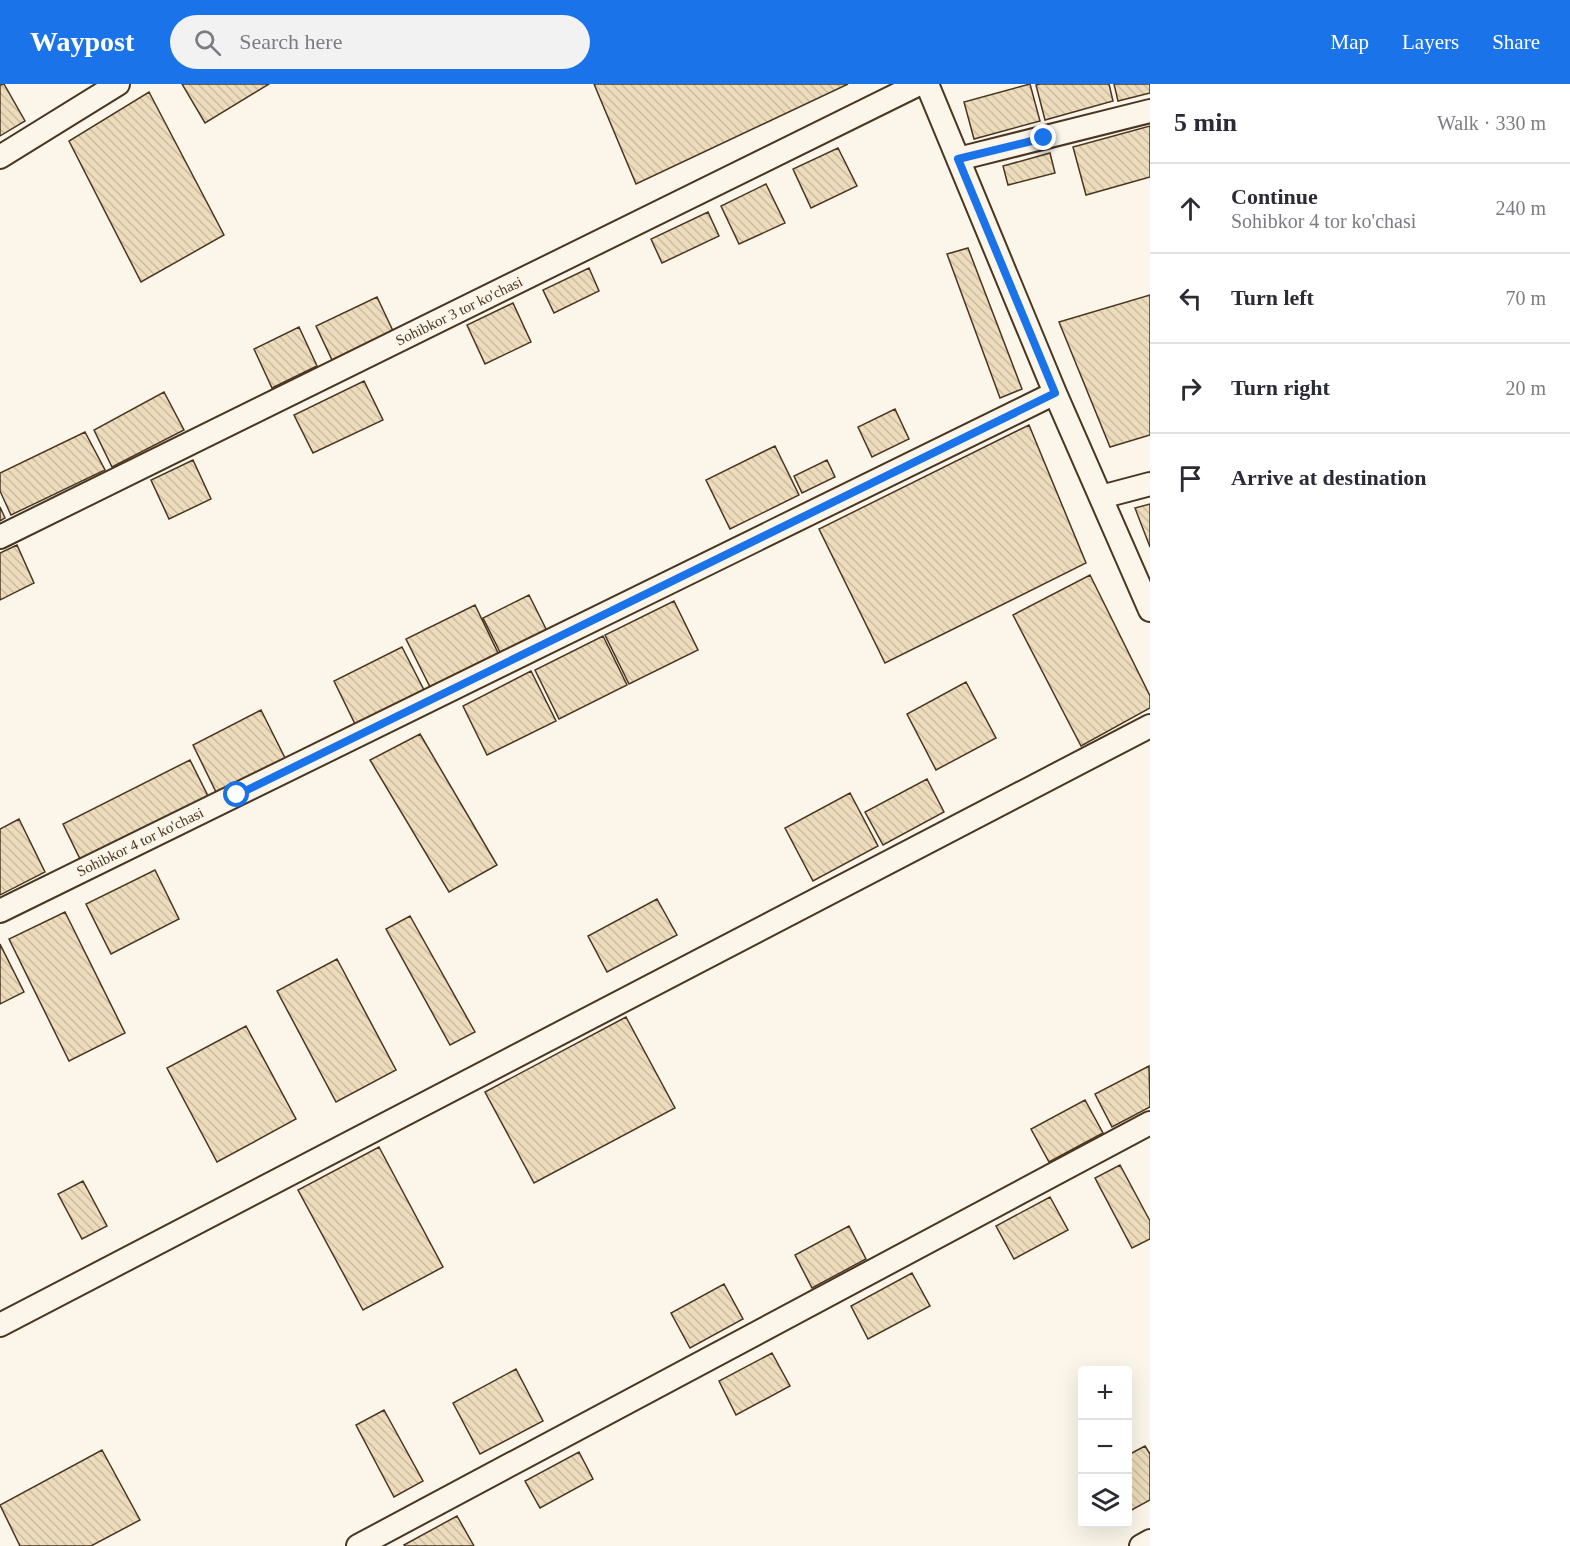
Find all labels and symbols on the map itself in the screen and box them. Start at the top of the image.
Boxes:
route end [1030,124,1056,150]
street label: Sohibkor 3 tor ko'chasi [393,273,525,349]
route start [223,781,249,807]
street label: Sohibkor 4 tor ko'chasi [74,804,206,880]

